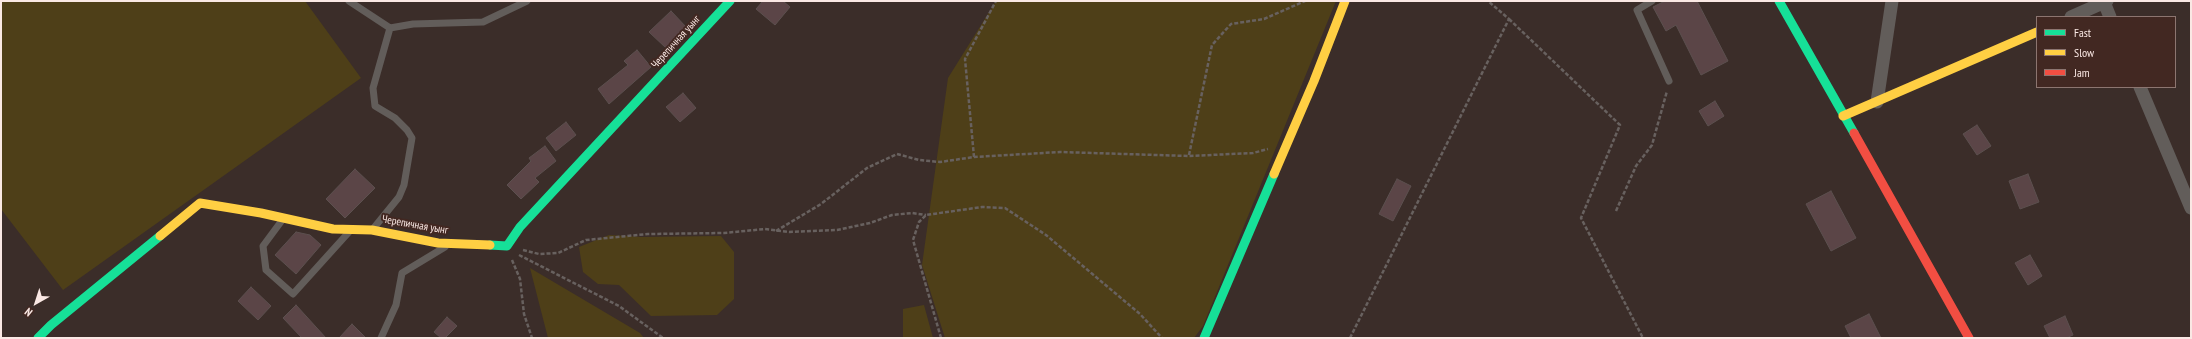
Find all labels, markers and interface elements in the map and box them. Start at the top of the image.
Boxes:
street label: Черепичная уынг [649,13,703,71]
legend [2036,16,2176,88]
text: Fast [2074,25,2091,40]
text: Slow [2074,45,2094,60]
text: Jam [2074,65,2090,80]
street label: Черепичная уынг [381,213,449,237]
north arrow [16,283,56,323]
text: N [22,305,35,320]

